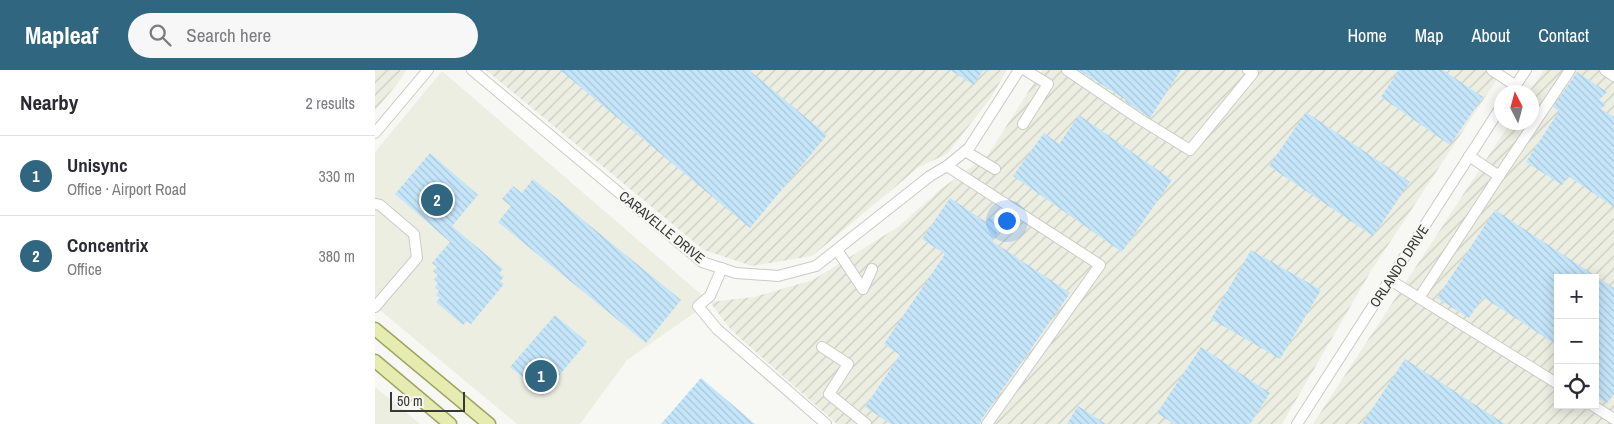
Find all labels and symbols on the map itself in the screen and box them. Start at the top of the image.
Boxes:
north arrow [1494,85,1539,130]
pin: 2 [421,181,453,219]
street label: CARAVELLE DRIVE [616,187,708,267]
your location [994,208,1020,234]
street label: ORLANDO DRIVE [1366,221,1432,311]
pin: 1 [525,357,557,395]
scale bar [390,389,465,412]

